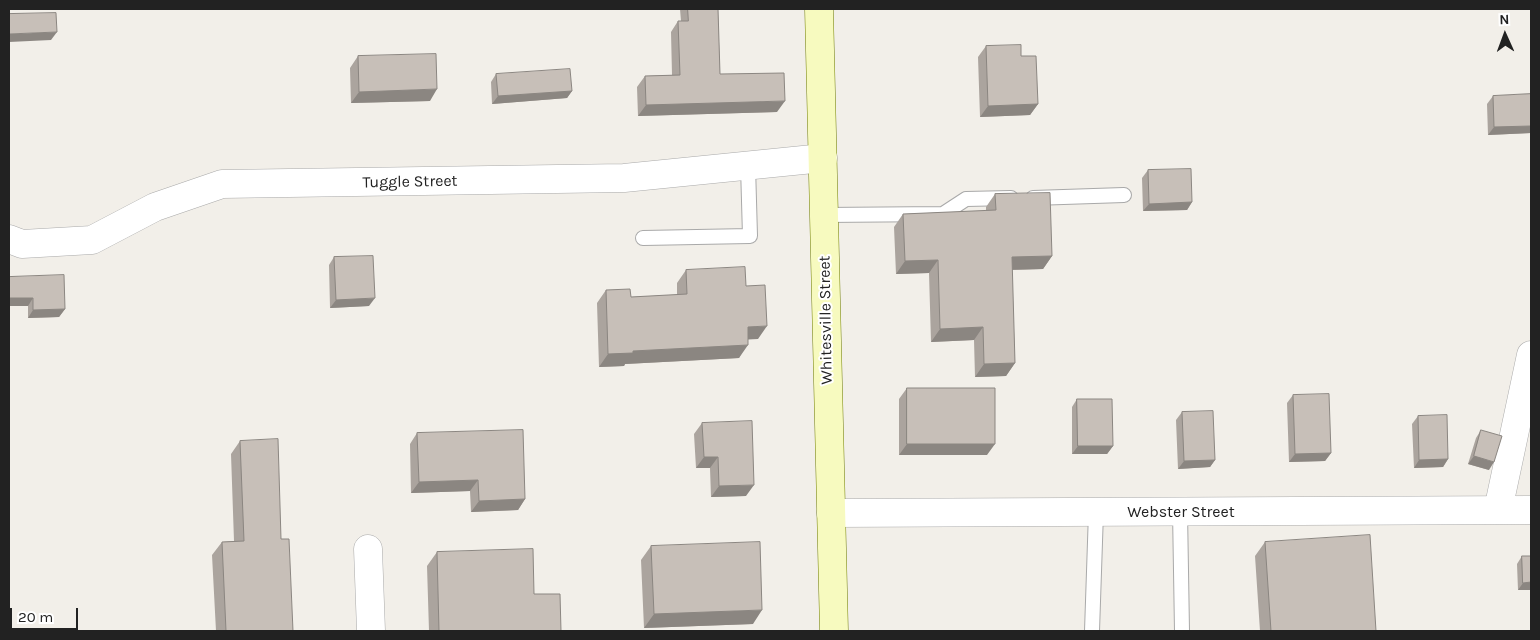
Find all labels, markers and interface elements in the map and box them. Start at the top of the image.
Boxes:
north arrow [1480,10,1530,60]
text: N [1499,11,1510,28]
street label: Tuggle Street [362,172,458,192]
street label: Whitesville Street [815,255,837,385]
street label: Webster Street [1127,502,1235,522]
scale bar [12,598,80,630]
text: 20 m [18,608,53,626]

